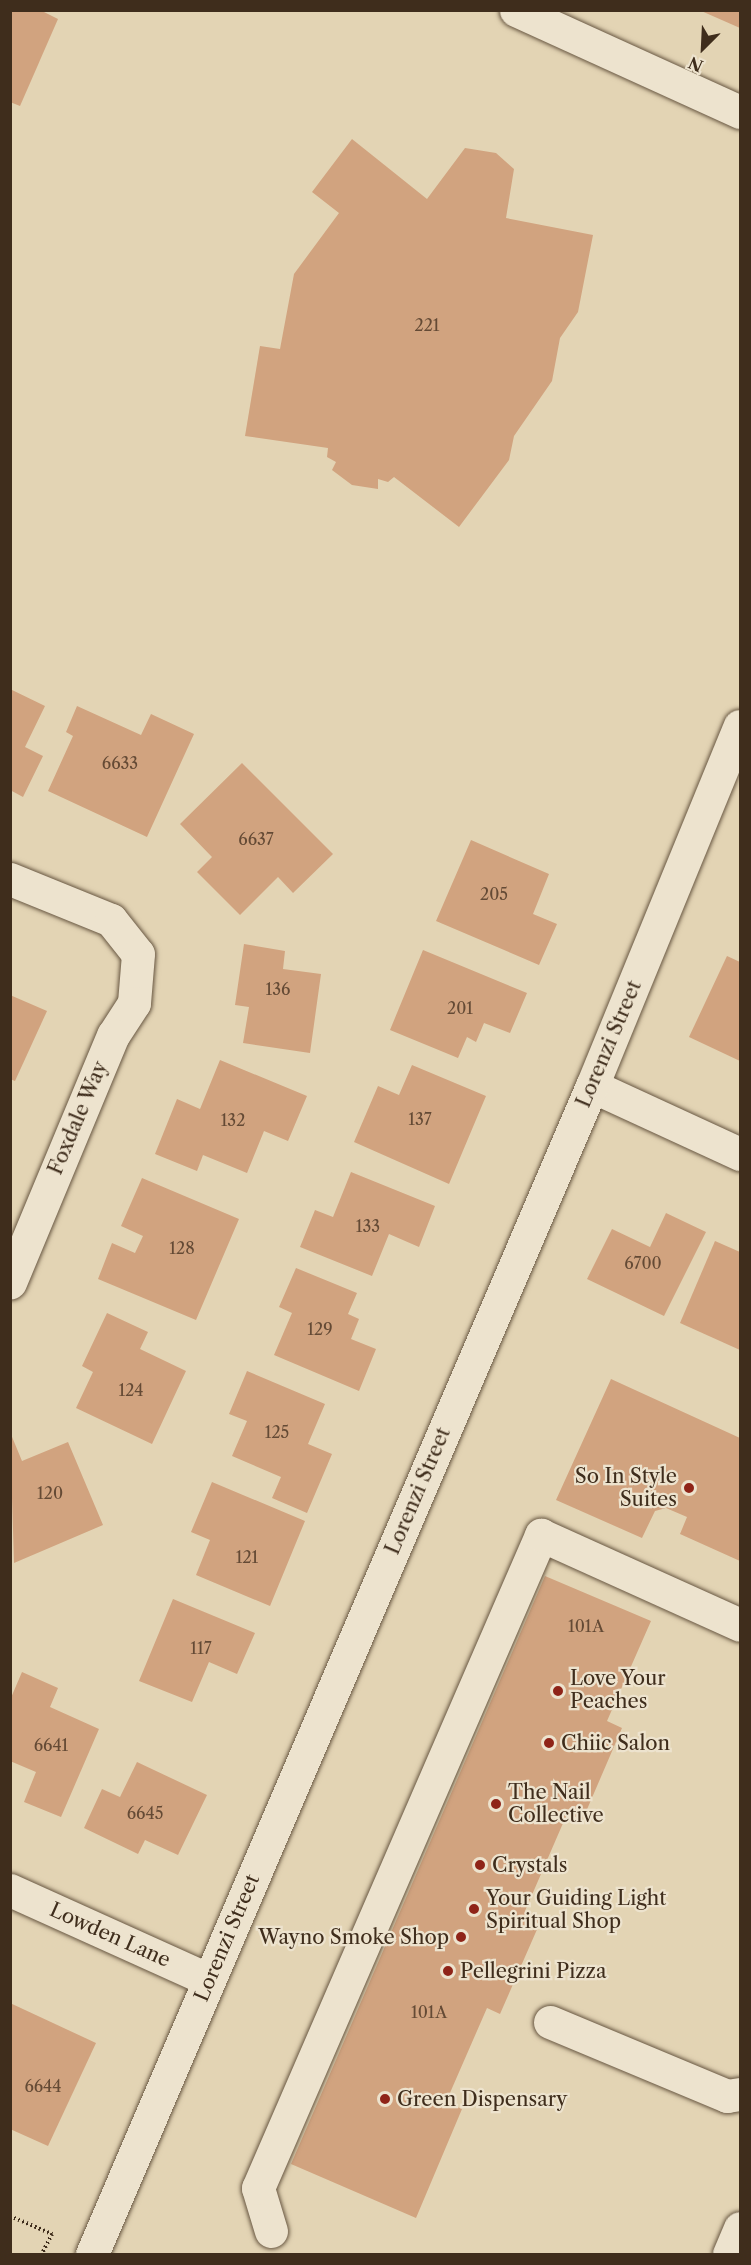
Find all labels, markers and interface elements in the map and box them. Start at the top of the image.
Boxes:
north arrow [673,18,733,78]
text: N [685,52,706,76]
house number: 221 [414,315,440,335]
house number: 6633 [102,753,138,773]
house number: 6637 [238,829,274,849]
house number: 205 [480,884,508,904]
street label: Lorenzi Street [571,977,647,1111]
house number: 136 [266,979,290,999]
house number: 201 [447,998,473,1018]
street label: Foxdale Way [43,1057,113,1179]
house number: 137 [408,1109,432,1129]
house number: 132 [221,1110,245,1130]
house number: 133 [356,1216,380,1236]
house number: 128 [169,1238,195,1258]
house number: 6700 [624,1253,662,1273]
house number: 129 [307,1319,333,1339]
house number: 124 [118,1380,144,1400]
house number: 125 [265,1422,289,1442]
street label: Lorenzi Street [380,1424,456,1558]
place label: So In Style Suites [575,1464,677,1511]
marker: So In Style Suites [682,1481,696,1495]
house number: 120 [37,1483,63,1503]
house number: 121 [236,1547,258,1567]
house number: 101A [568,1616,604,1636]
house number: 117 [190,1638,212,1658]
place label: Love Your Peaches [570,1667,666,1714]
marker: Love Your Peaches [551,1684,565,1698]
place label: Chiic Salon [561,1731,670,1755]
house number: 6641 [34,1735,68,1755]
marker: Chiic Salon [542,1736,556,1750]
place label: The Nail Collective [508,1780,604,1827]
marker: The Nail Collective [489,1797,503,1811]
house number: 6645 [127,1803,163,1823]
place label: Crystals [492,1853,567,1877]
marker: Crystals [473,1858,487,1872]
street label: Lorenzi Street [189,1871,265,2005]
place label: Your Guiding Light Spiritual Shop [486,1886,667,1933]
street label: Lowden Lane [46,1898,174,1972]
marker: Your Guiding Light Spiritual Shop [467,1902,481,1916]
place label: Wayno Smoke Shop [258,1925,449,1949]
marker: Wayno Smoke Shop [454,1930,468,1944]
place label: Pellegrini Pizza [460,1959,606,1983]
marker: Pellegrini Pizza [441,1964,455,1978]
house number: 101A [411,2002,447,2022]
house number: 6644 [24,2076,62,2096]
place label: Green Dispensary [397,2087,567,2111]
marker: Green Dispensary [378,2092,392,2106]

